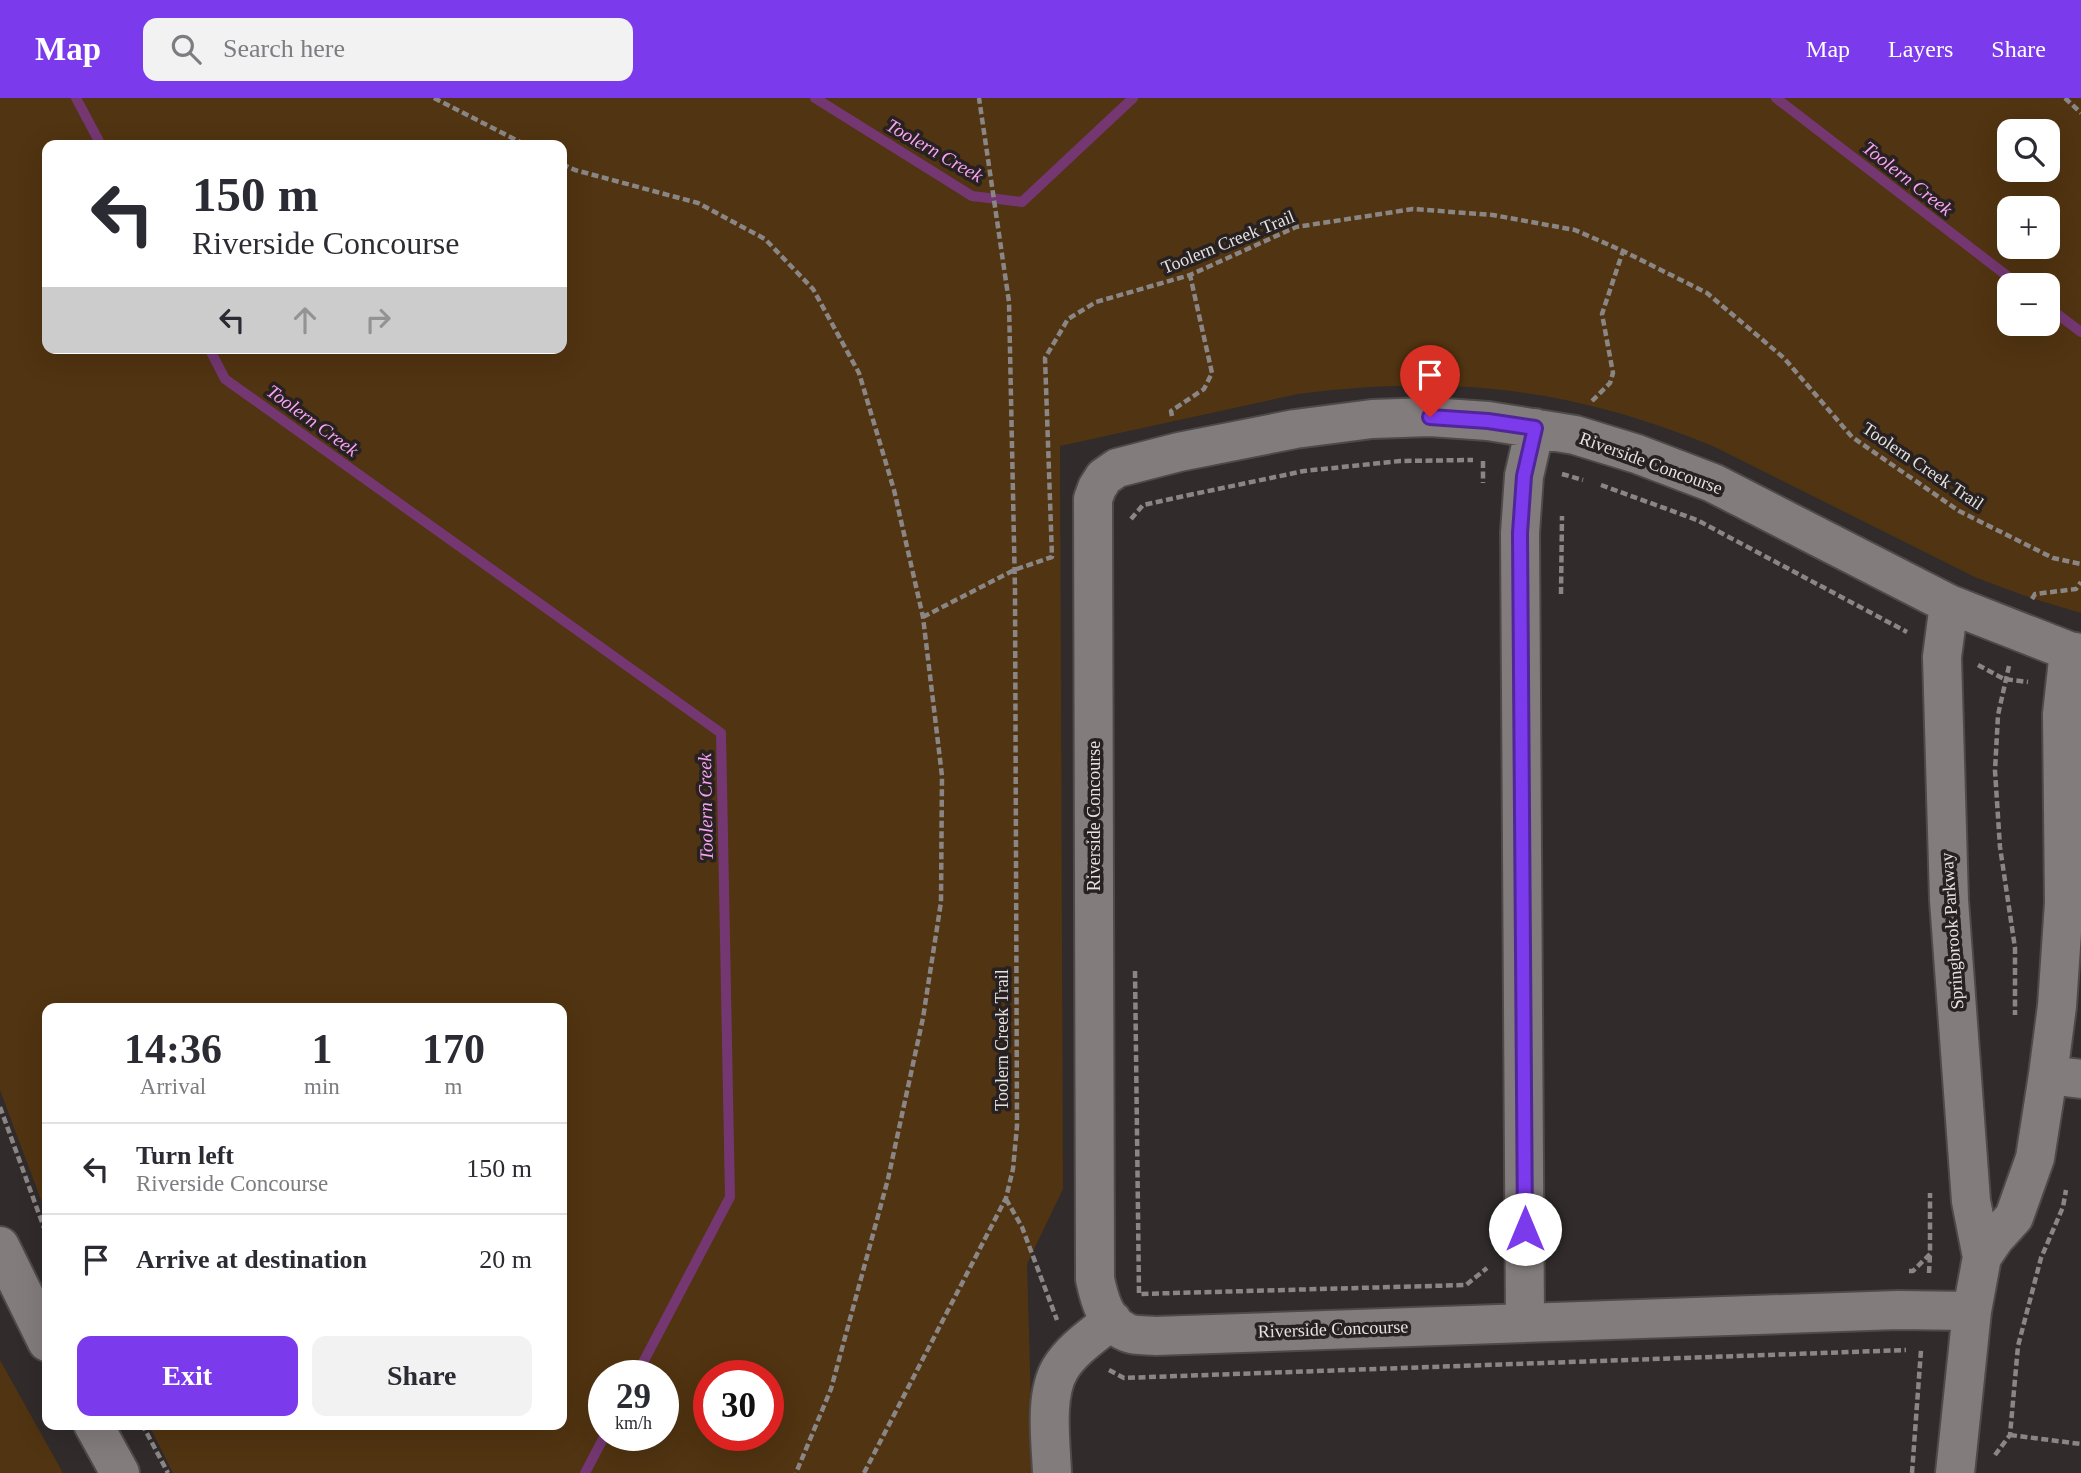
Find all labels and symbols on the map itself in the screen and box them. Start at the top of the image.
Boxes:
water label: Toolern Creek [883,114,987,187]
water label: Toolern Creek [1859,137,1957,220]
street label: Toolern Creek Trail [1159,206,1297,278]
pin [1400,345,1460,417]
water label: Toolern Creek [263,380,363,461]
street label: Toolern Creek Trail [1859,418,1987,514]
street label: Riverside Concourse [1577,428,1725,498]
street label: Riverside Concourse [1084,741,1104,891]
water label: Toolern Creek [694,752,717,861]
street label: Springbrook Parkway [1937,852,1967,1010]
street label: Toolern Creek Trail [992,969,1012,1111]
position arrow [1488,1192,1562,1266]
street label: Riverside Concourse [1257,1316,1409,1342]
speed limit sign: 30 [693,1360,784,1451]

